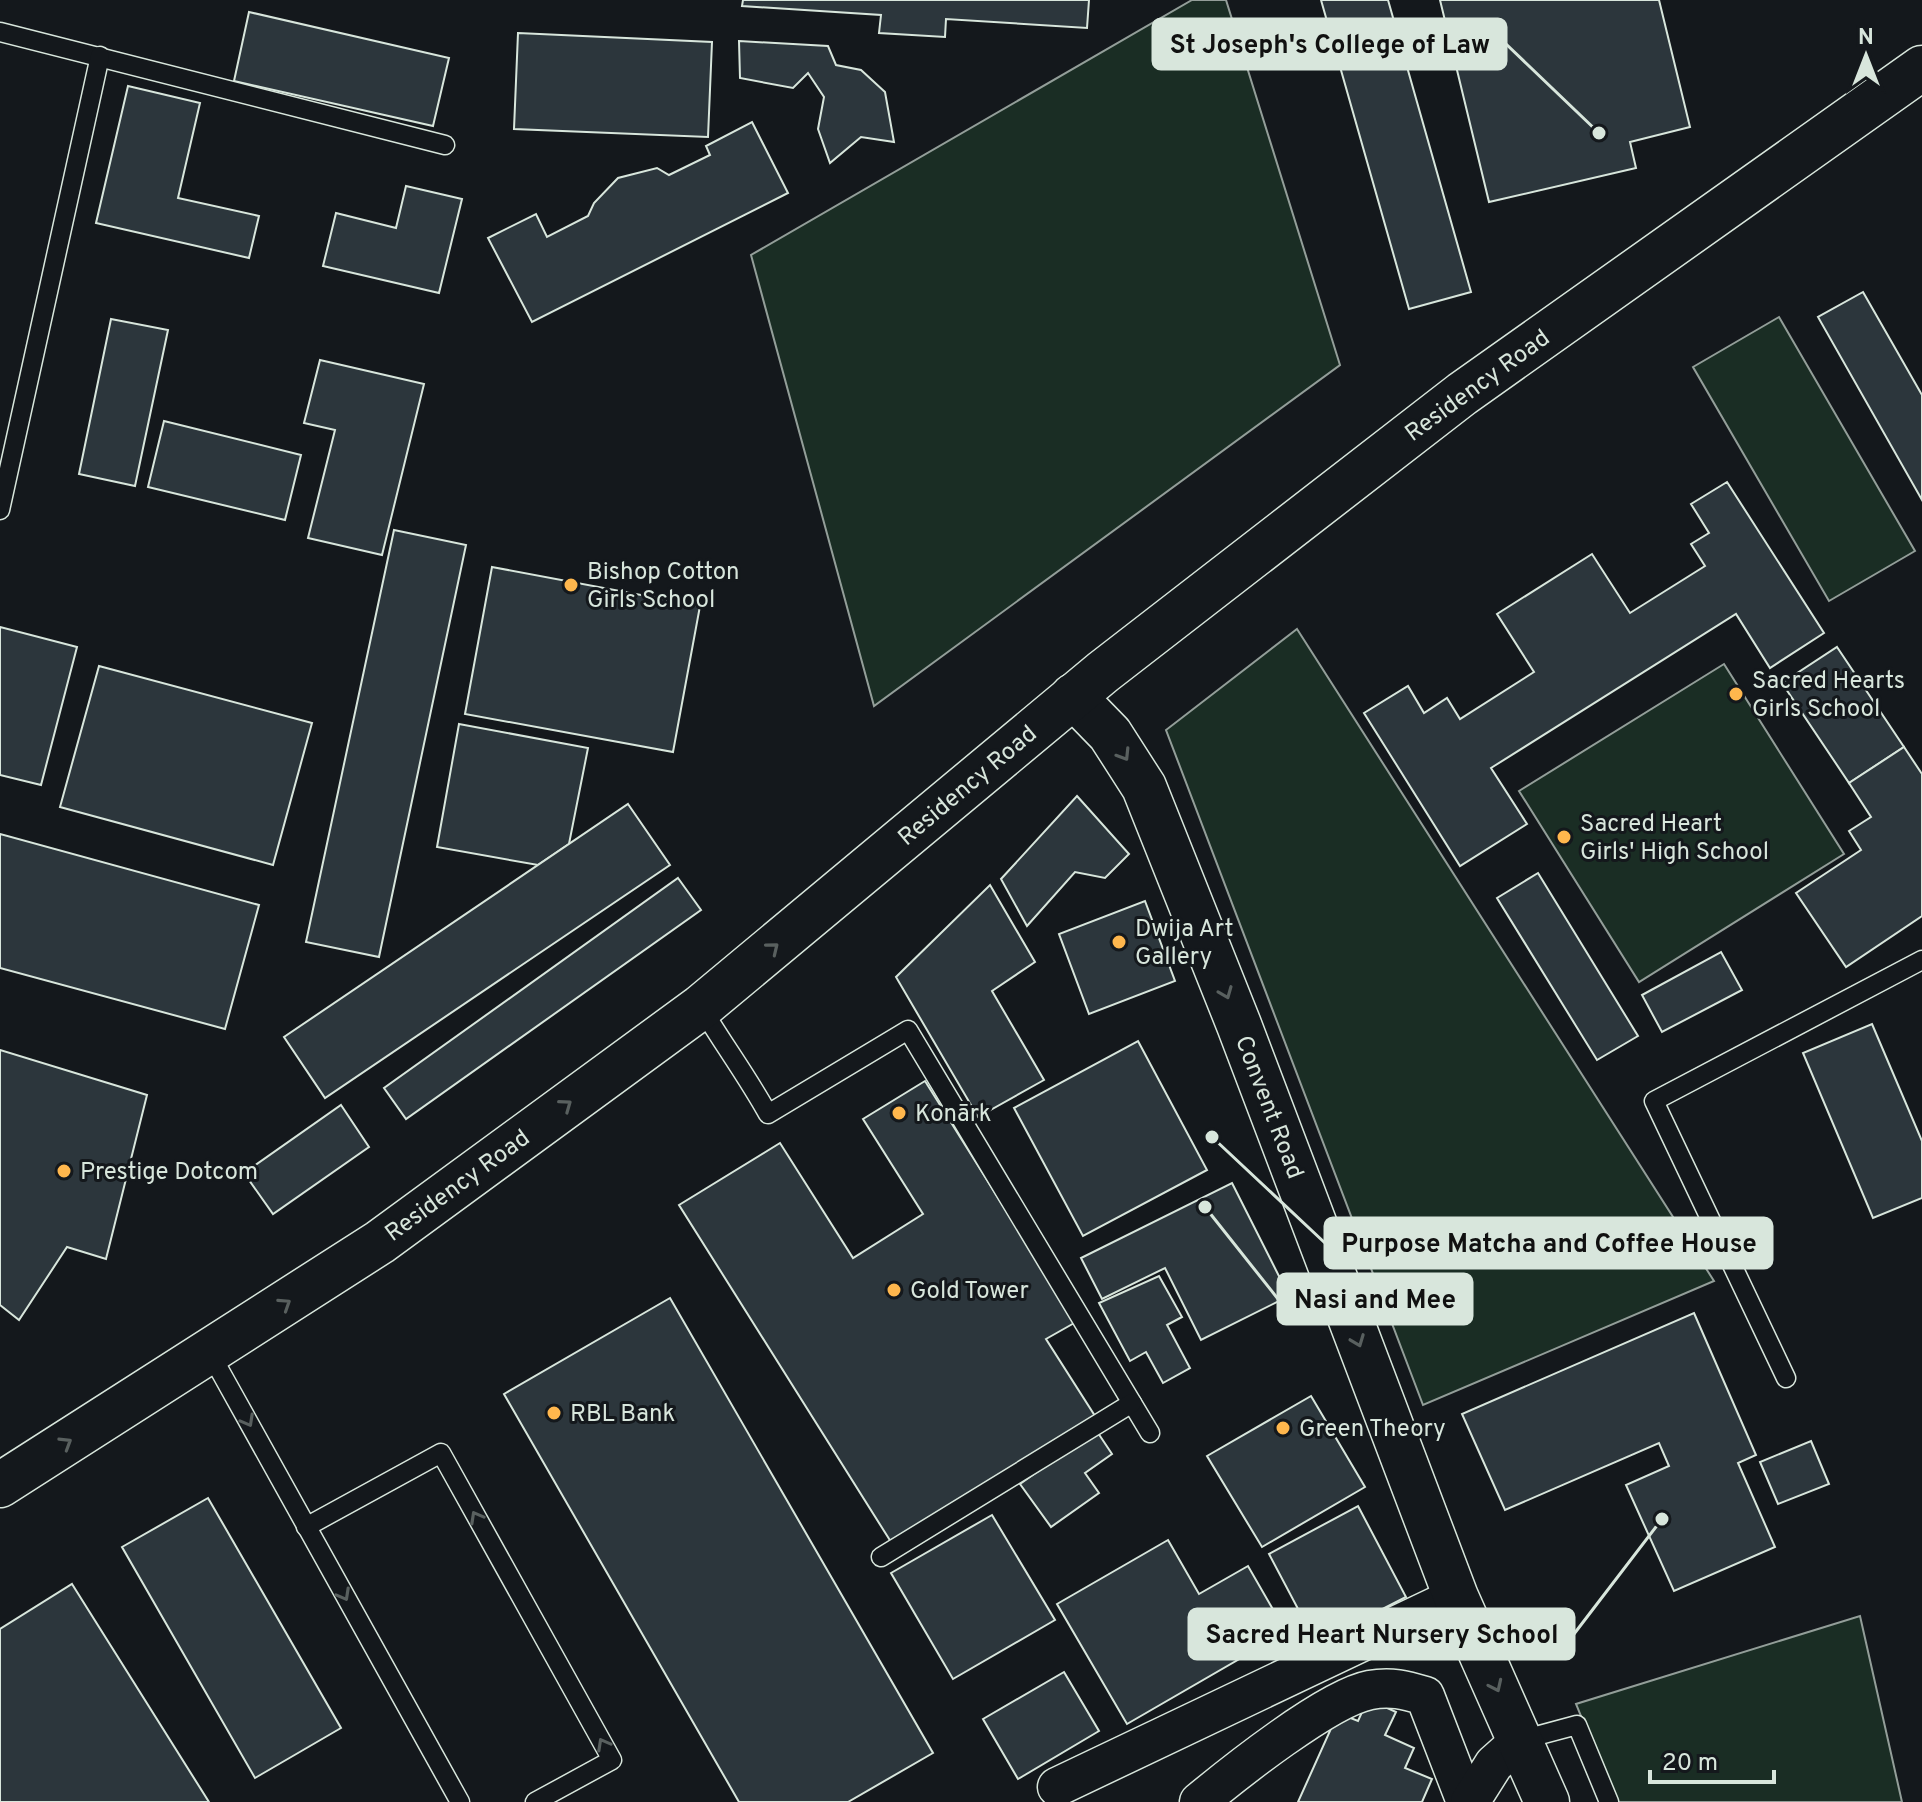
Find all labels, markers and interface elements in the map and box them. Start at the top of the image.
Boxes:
north arrow [1826,16,1906,96]
callout: St Joseph's College of Law [1153,19,1506,69]
text: N [1858,25,1874,52]
text: St Joseph's College of Law [1170,30,1490,63]
street label: Residency Road [1400,324,1557,449]
place label: Bishop Cotton Girls School [587,558,740,616]
marker: Bishop Cotton Girls School [562,576,580,594]
place label: Sacred Hearts Girls School [1752,667,1905,725]
marker: Sacred Hearts Girls School [1727,685,1745,703]
street label: Residency Road [893,720,1044,853]
one-way arrow [1114,746,1129,761]
place label: Sacred Heart Girls' High School [1580,810,1769,868]
marker: Sacred Heart Girls' High School [1555,828,1573,846]
place label: Dwija Art Gallery [1135,915,1234,973]
marker: Dwija Art Gallery [1110,933,1128,951]
one-way arrow [764,943,778,958]
one-way arrow [1217,985,1233,999]
street label: Convent Road [1227,1032,1309,1184]
place label: Konārk [915,1100,992,1130]
one-way arrow [558,1101,572,1115]
marker: Konārk [890,1104,908,1122]
street label: Residency Road [380,1124,537,1249]
place label: Prestige Dotcom [80,1158,258,1188]
marker: Prestige Dotcom [55,1162,73,1180]
callout: Purpose Matcha and Coffee House [1325,1218,1772,1268]
text: Purpose Matcha and Coffee House [1341,1229,1757,1262]
callout: Nasi and Mee [1278,1274,1472,1324]
place label: Gold Tower [910,1277,1029,1307]
marker: Gold Tower [885,1281,903,1299]
text: Nasi and Mee [1294,1285,1456,1318]
one-way arrow [277,1298,291,1313]
one-way arrow [1348,1333,1365,1347]
place label: RBL Bank [570,1400,675,1430]
marker: RBL Bank [545,1404,563,1422]
one-way arrow [238,1413,253,1428]
place label: Green Theory [1299,1415,1446,1445]
marker: Green Theory [1274,1419,1292,1437]
one-way arrow [57,1438,72,1453]
one-way arrow [471,1510,486,1525]
one-way arrow [335,1587,350,1601]
callout: Sacred Heart Nursery School [1189,1609,1574,1659]
text: Sacred Heart Nursery School [1206,1620,1558,1653]
one-way arrow [1487,1678,1503,1692]
scale bar [1650,1734,1774,1784]
one-way arrow [597,1738,613,1753]
text: 20 m [1662,1749,1718,1779]

